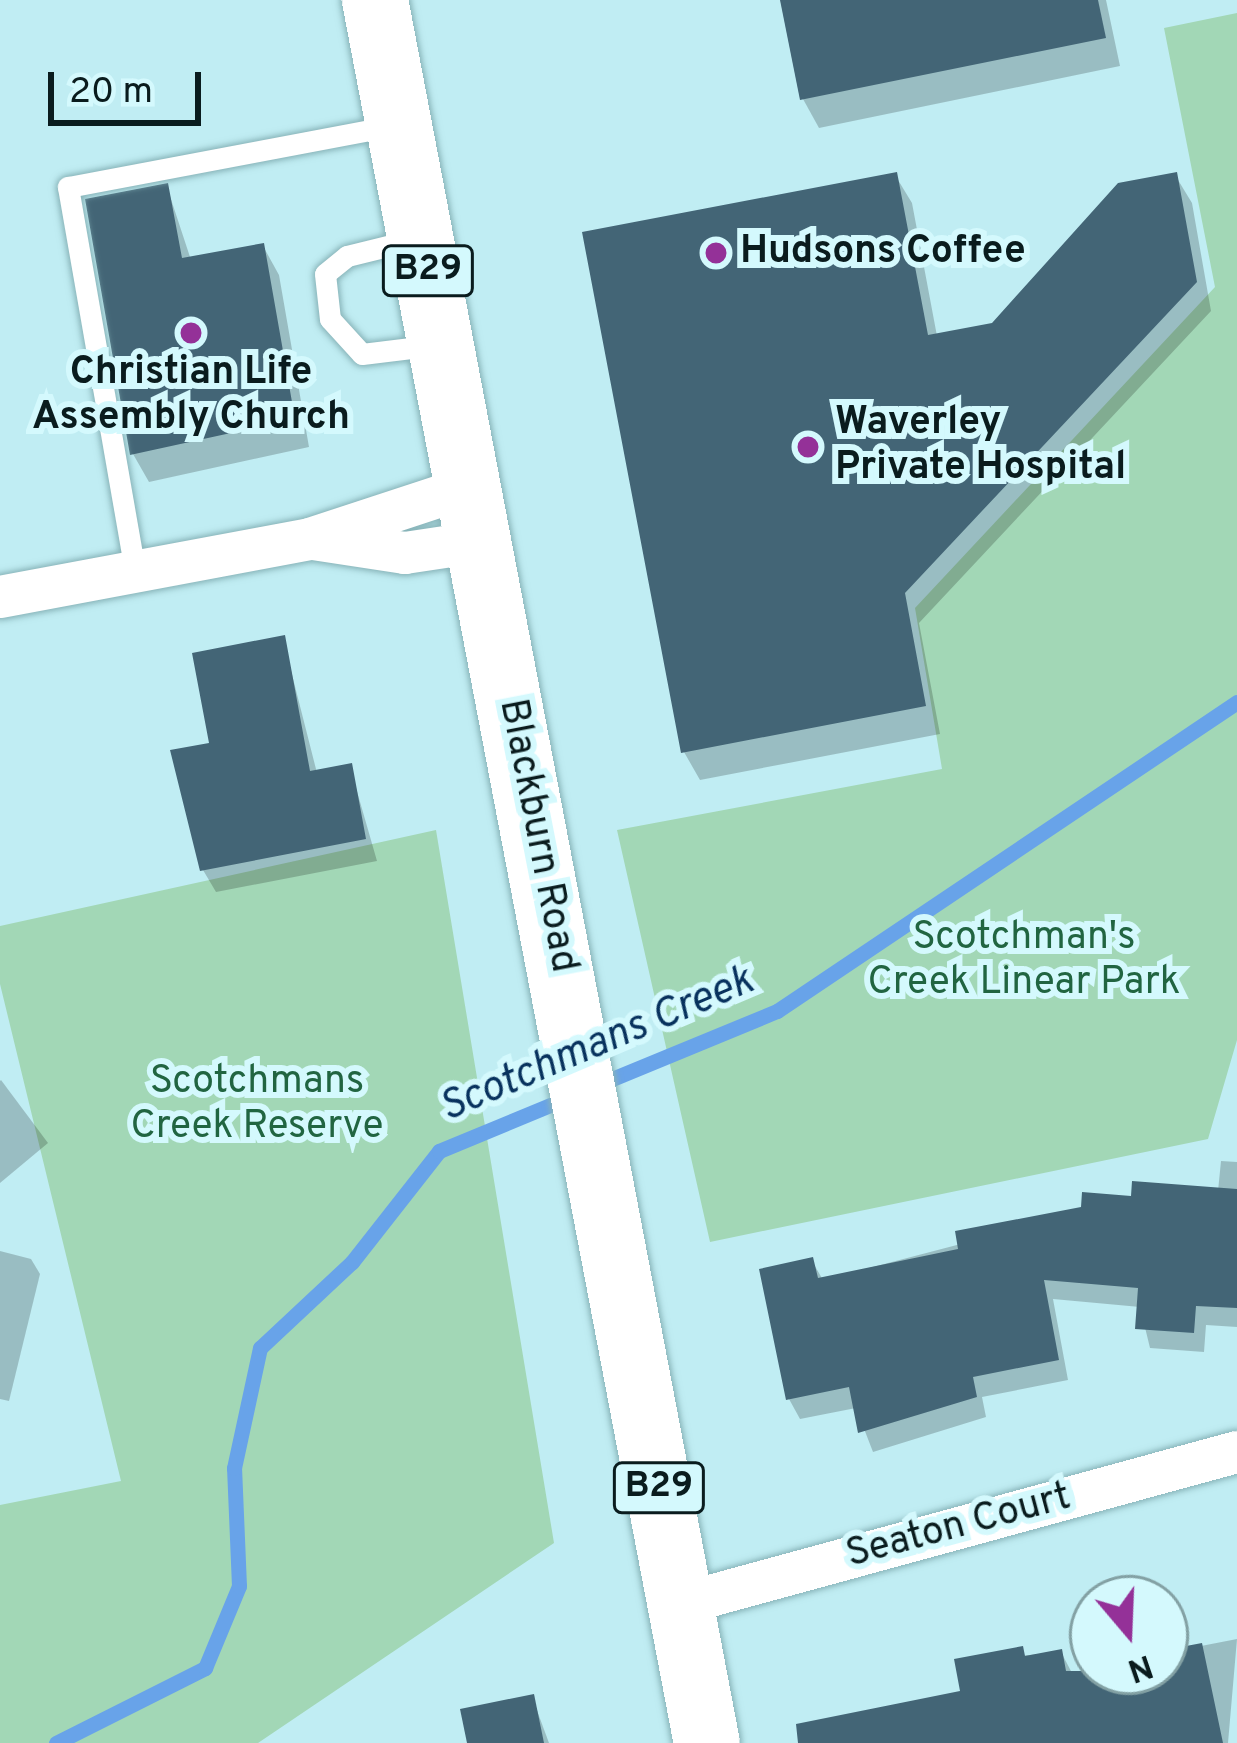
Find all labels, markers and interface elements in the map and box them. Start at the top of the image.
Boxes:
scale bar [54,48,207,122]
text: 20 m [69,70,153,116]
place label: Hudsons Coffee [740,230,1026,276]
marker: Hudsons Coffee [703,240,729,266]
road number: B29 [380,241,476,301]
marker: Christian Life Assembly Church [178,320,204,346]
place label: Christian Life Assembly Church [32,352,350,443]
place label: Waverley Private Hospital [835,402,1126,493]
marker: Waverley Private Hospital [792,431,824,463]
street label: Blackburn Road [487,695,585,977]
park label: Scotchman's Creek Linear Park [868,917,1180,1008]
water label: Scotchmans Creek [433,957,761,1135]
park label: Scotchmans Creek Reserve [130,1061,384,1152]
road number: B29 [611,1458,707,1518]
street label: Seaton Court [842,1476,1076,1580]
north arrow [1069,1575,1189,1695]
text: N [1122,1642,1158,1690]

